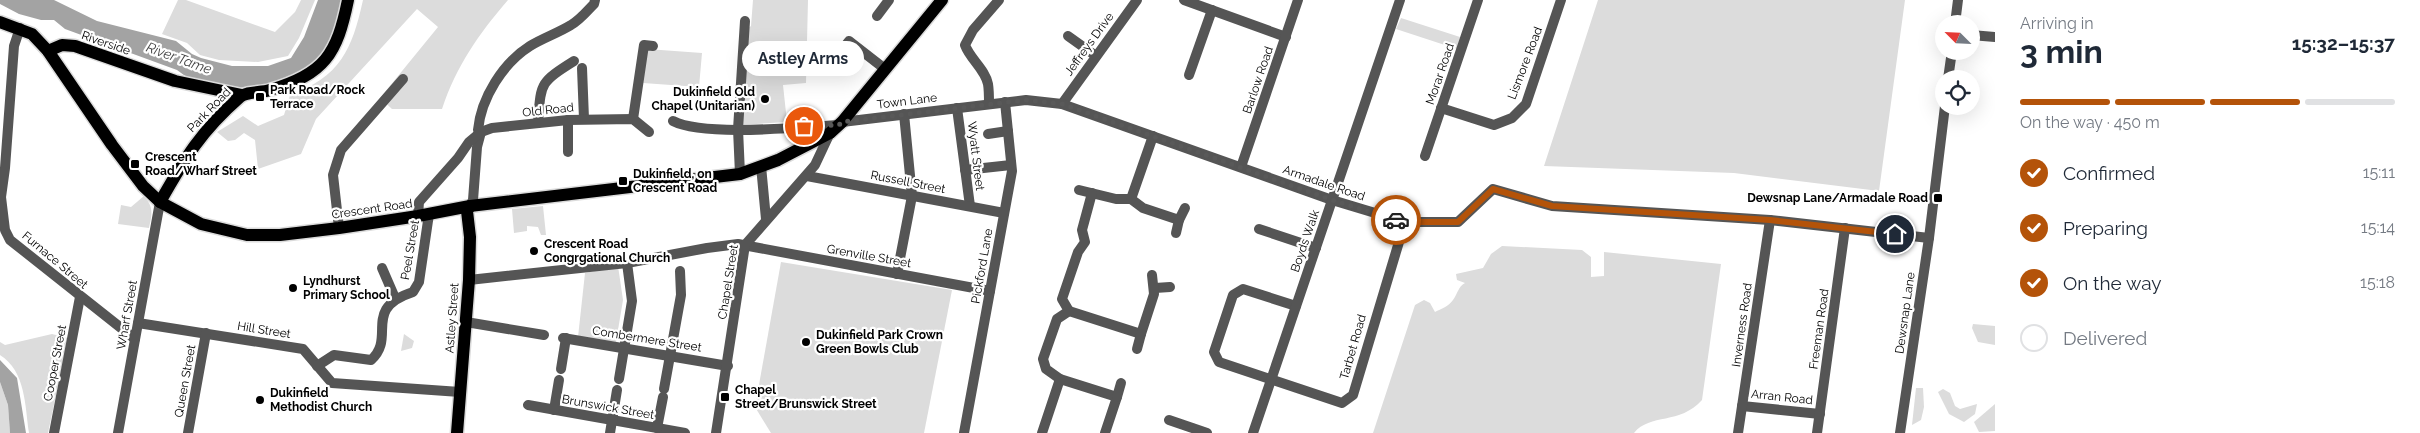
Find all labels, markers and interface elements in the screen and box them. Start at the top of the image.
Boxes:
street label: Jeffreys Drive [1061,10,1117,78]
text: Arriving in [2020,14,2094,33]
north arrow [1935,15,1980,60]
map controls [1935,15,1980,115]
street label: Lismore Road [1505,25,1545,101]
street label: Riverside [80,28,132,58]
text: 15:32–15:37 [2292,32,2395,54]
text: 3 min [2020,33,2103,70]
water label: River Tame [144,39,214,77]
callout: Astley Arms [743,41,865,76]
street label: Morar Road [1423,41,1457,107]
street label: Barlow Road [1240,45,1276,115]
text: Astley Arms [758,49,848,68]
button: locate [1935,70,1980,115]
place label: Park Road/Rock Terrace [270,83,365,111]
street label: Park Road [184,85,234,135]
place label: Dukinfield Old Chapel (Unitarian) [652,85,755,113]
street label: Town Lane [876,90,938,112]
marker: Park Road/Rock Terrace [254,91,266,103]
marker: Dukinfield Old Chapel (Unitarian) [759,93,771,105]
street label: Old Road [522,100,574,120]
pin [783,105,825,147]
icon: bag [790,112,818,140]
text: On the way · 450 m [2020,113,2160,132]
street label: Wyatt Street [965,121,987,191]
place label: Crescent Road/Wharf Street [145,150,257,178]
marker: Crescent Road/Wharf Street [129,158,141,170]
icon: check [2020,159,2048,187]
street label: Armadale Road [1281,162,1367,204]
text: Confirmed [2063,162,2155,184]
text: 15:11 [2363,163,2395,182]
place label: Dukinfield, on Crescent Road [633,167,717,195]
street label: Russell Street [869,168,947,196]
marker: Dukinfield, on Crescent Road [617,175,629,187]
place label: Dewsnap Lane/Armadale Road [1747,191,1928,205]
marker: Dewsnap Lane/Armadale Road [1932,192,1944,204]
courier [1371,195,1421,245]
street label: Crescent Road [331,196,413,222]
icon: car [1382,206,1410,234]
street label: Boyds Walk [1288,207,1322,274]
pin [1874,213,1916,255]
icon: check [2020,214,2048,242]
text: Preparing [2063,217,2148,239]
text: 15:14 [2361,218,2395,237]
street label: Peel Street [398,219,422,281]
icon: home [1881,220,1909,248]
street label: Pickford Lane [968,227,996,305]
street label: Furnace Street [19,228,91,292]
place label: Crescent Road Congrgational Church [544,237,670,265]
street label: Grenville Street [826,242,912,270]
street label: Chapel Street [715,244,741,320]
marker: Crescent Road Congrgational Church [528,245,540,257]
icon: check [2020,269,2048,297]
street label: Dewsnap Lane [1892,271,1918,355]
text: On the way [2063,272,2162,294]
text: 15:18 [2360,273,2395,292]
place label: Lyndhurst Primary School [303,274,390,302]
street label: Wharf Street [114,279,140,351]
marker: Lyndhurst Primary School [287,282,299,294]
street label: Astley Street [443,282,461,354]
street label: Inverness Road [1729,282,1755,368]
street label: Freeman Road [1806,288,1832,370]
street label: Tarbet Road [1337,313,1369,381]
street label: Hill Street [236,319,292,341]
street label: Combermere Street [591,323,703,355]
street label: Cooper Street [41,324,69,402]
text: Delivered [2063,327,2147,349]
place label: Dukinfield Park Crown Green Bowls Club [816,328,943,356]
marker: Dukinfield Park Crown Green Bowls Club [800,336,812,348]
street label: Queen Street [172,344,198,418]
place label: Chapel Street/Brunswick Street [735,383,877,411]
place label: Dukinfield Methodist Church [270,386,372,414]
street label: Arran Road [1750,387,1814,407]
marker: Chapel Street/Brunswick Street [719,391,731,403]
street label: Brunswick Street [561,392,655,422]
marker: Dukinfield Methodist Church [254,394,266,406]

